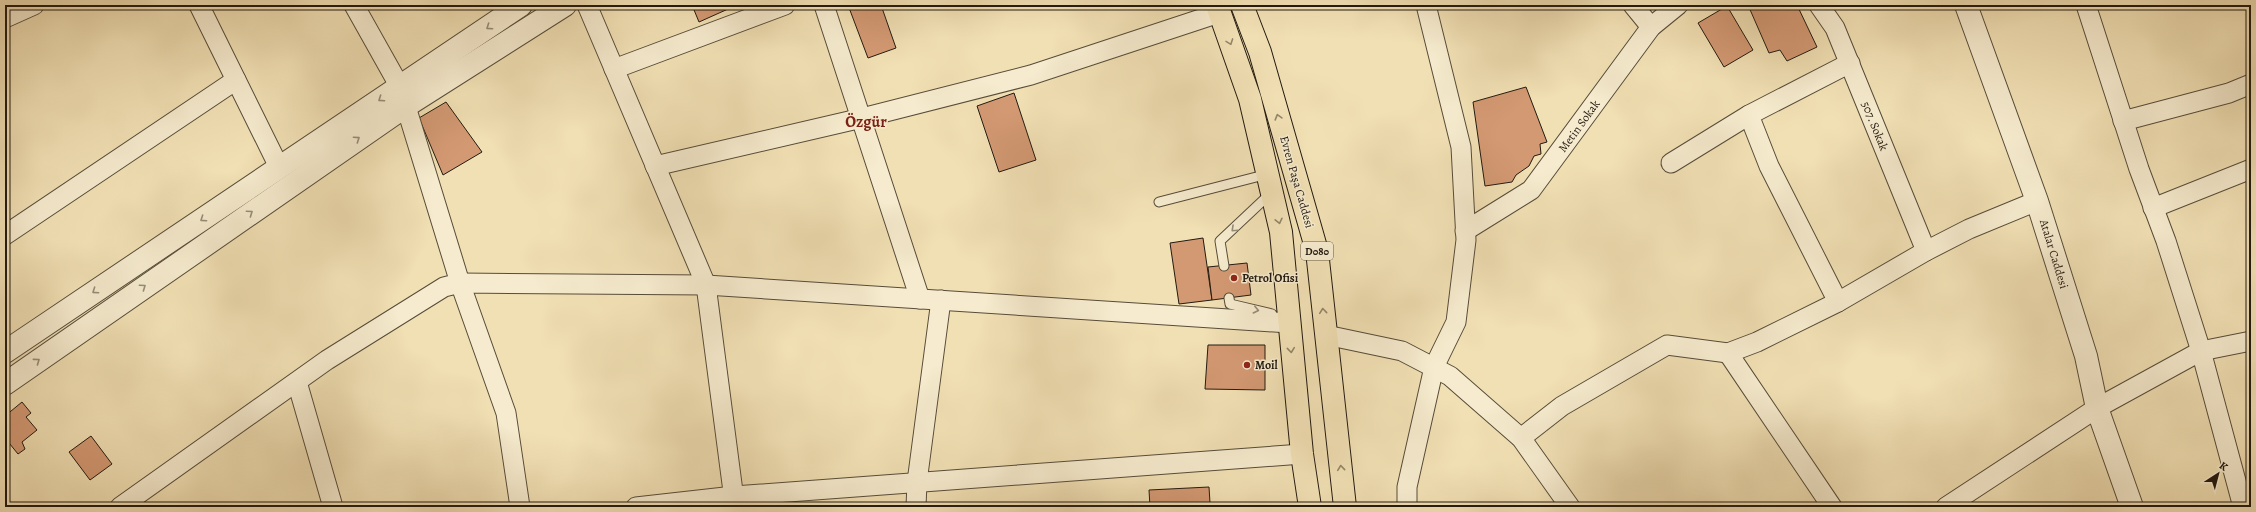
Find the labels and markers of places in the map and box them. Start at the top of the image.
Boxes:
place label: Petrol Ofisi [1242,270,1299,286]
marker: Petrol Ofisi [1229,273,1239,283]
place label: Moil [1255,357,1279,373]
marker: Moil [1242,360,1252,370]

